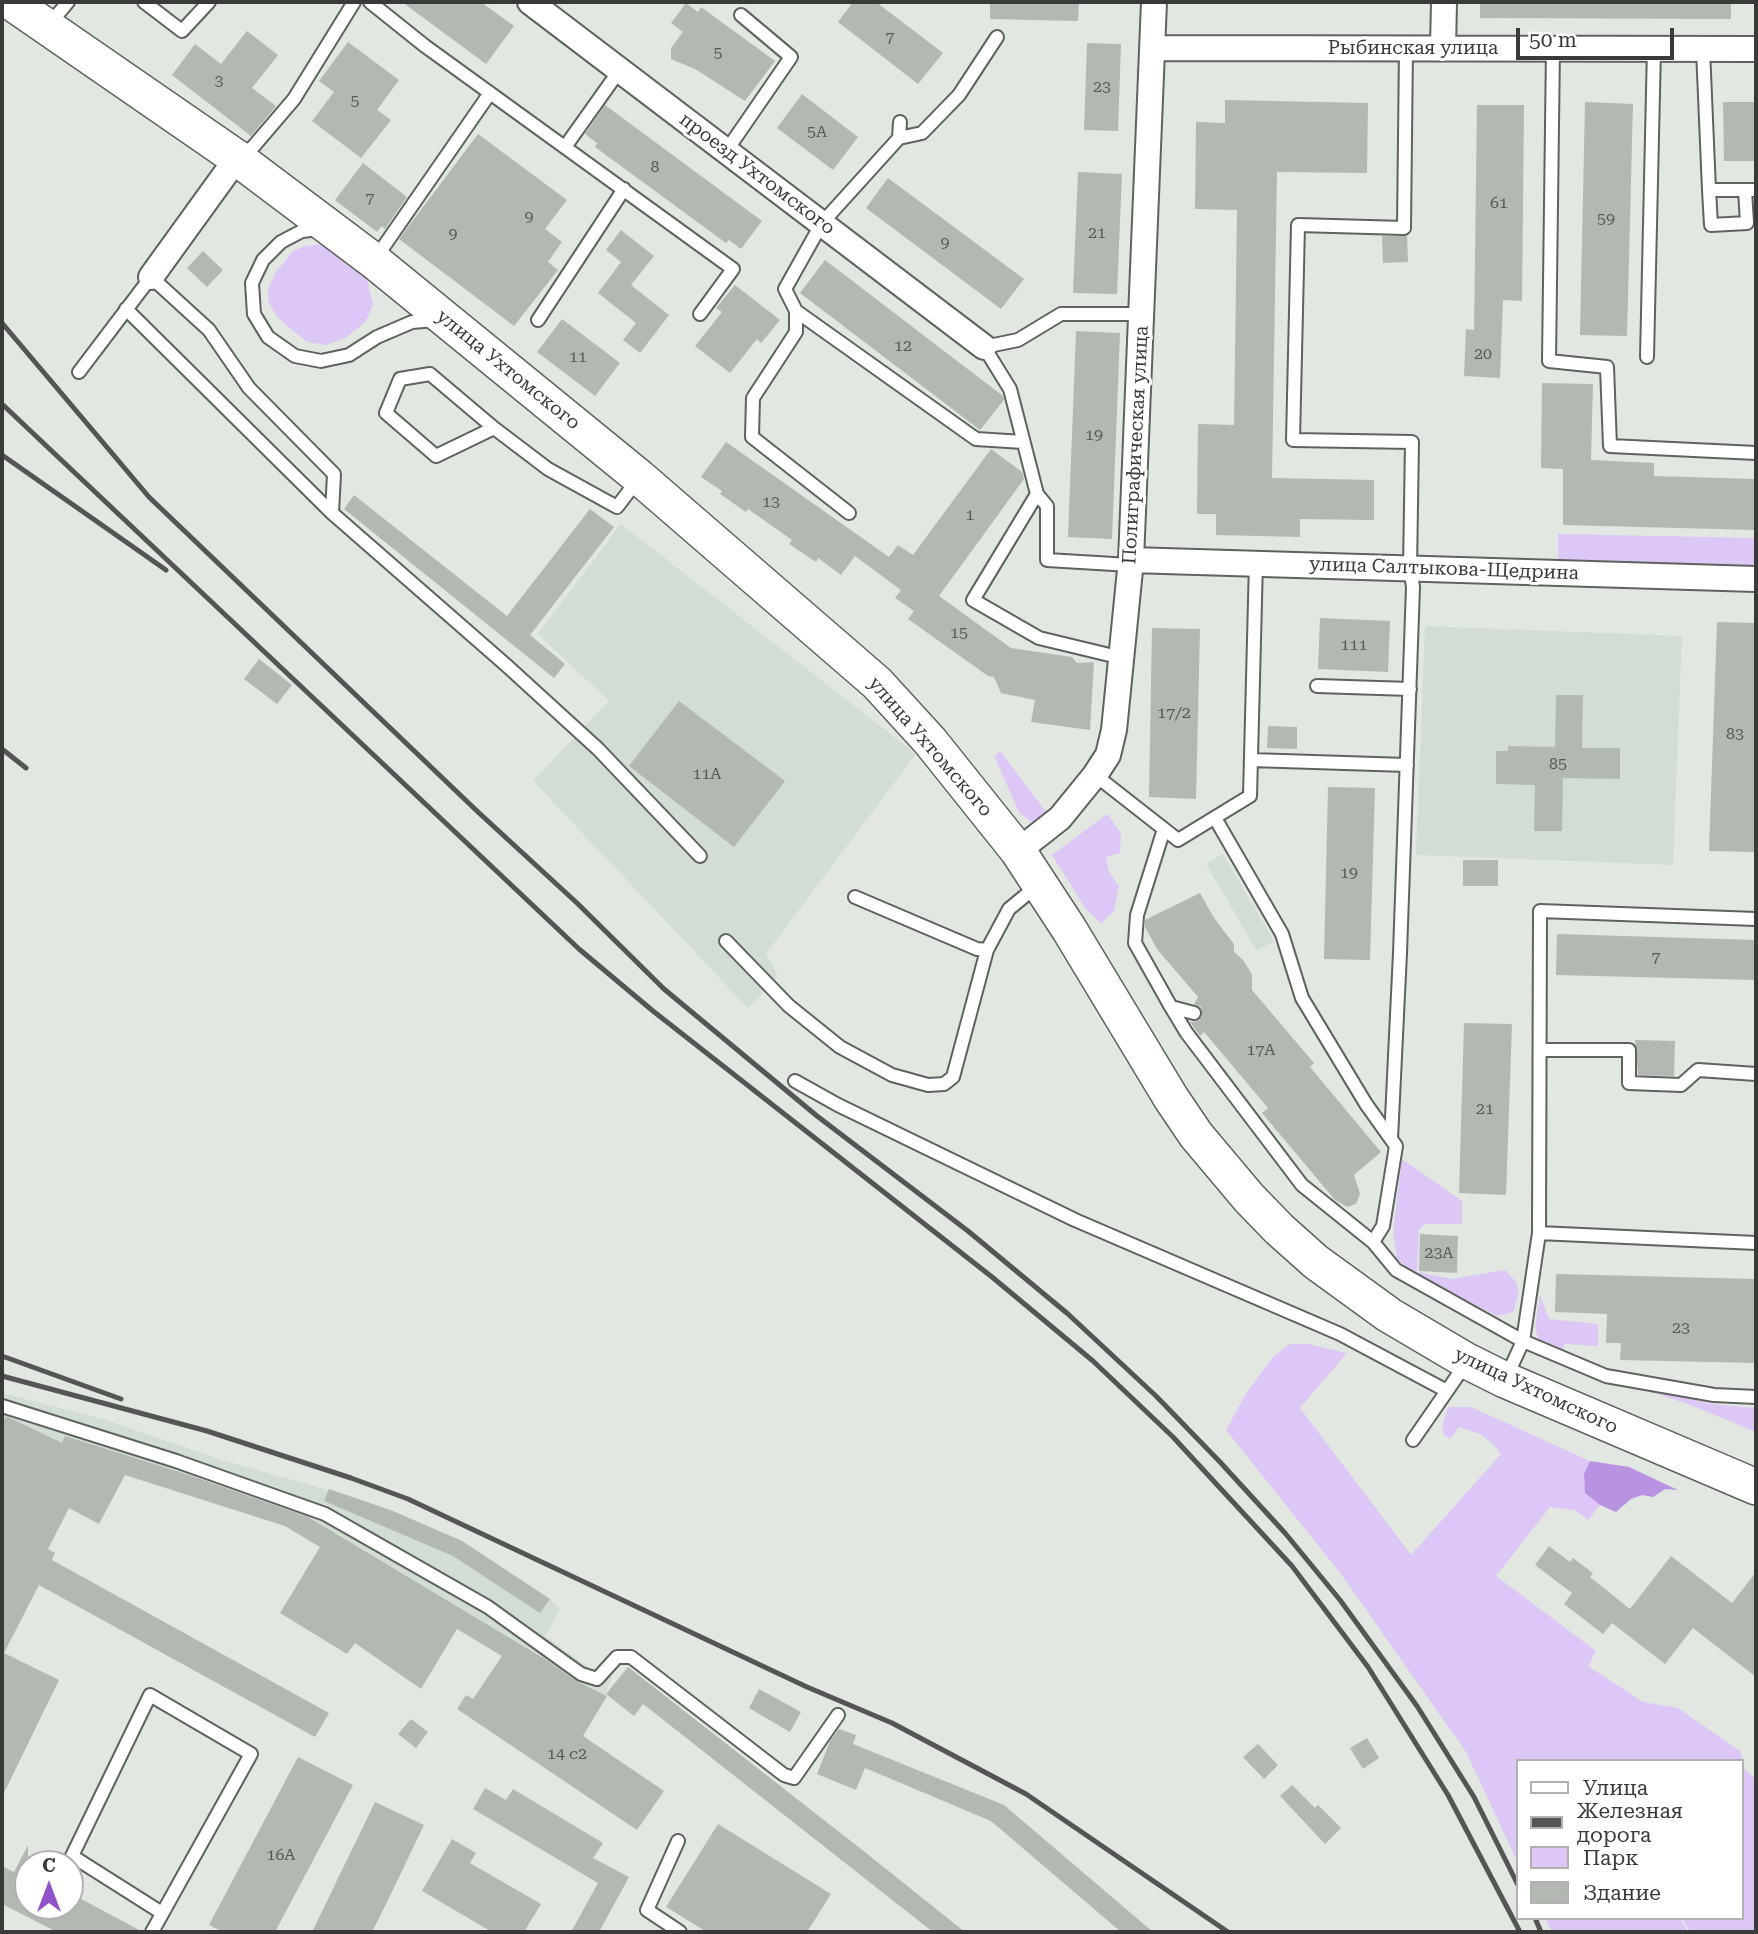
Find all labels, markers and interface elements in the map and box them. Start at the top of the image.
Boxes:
scale bar [1520,14,1678,58]
house number: 7 [886,27,894,47]
text: 50 m [1529,28,1577,52]
street label: Рыбинская улица [1328,37,1498,59]
house number: 5 [714,43,722,63]
house number: 3 [215,71,223,91]
house number: 23 [1093,77,1111,97]
house number: 5 [351,91,359,111]
street label: проезд Ухтомского [675,108,839,240]
house number: 5А [807,122,827,142]
house number: 8 [651,157,659,177]
house number: 7 [366,188,374,208]
house number: 61 [1490,193,1508,213]
house number: 9 [525,207,533,227]
house number: 59 [1597,209,1615,229]
house number: 21 [1088,223,1106,243]
house number: 9 [449,224,457,244]
house number: 9 [941,233,949,253]
street label: улица Ухтомского [432,305,584,435]
street label: Полиграфическая улица [1118,325,1154,565]
house number: 12 [894,336,912,356]
house number: 20 [1474,344,1492,364]
house number: 11 [569,347,587,367]
house number: 19 [1085,425,1103,445]
house number: 13 [762,492,780,512]
house number: 1 [966,505,974,525]
street label: улица Салтыкова-Щедрина [1309,553,1579,585]
house number: 15 [950,623,968,643]
house number: 111 [1341,635,1367,655]
street label: улица Ухтомского [863,672,997,822]
house number: 17/2 [1157,703,1191,723]
house number: 83 [1726,724,1744,744]
house number: 85 [1549,754,1567,774]
house number: 11А [692,764,722,784]
house number: 19 [1340,863,1358,883]
house number: 7 [1652,947,1660,967]
house number: 17А [1246,1040,1276,1060]
house number: 21 [1476,1099,1494,1119]
house number: 23А [1424,1243,1454,1263]
house number: 23 [1672,1318,1690,1338]
street label: улица Ухтомского [1450,1343,1622,1439]
house number: 14 с2 [547,1744,587,1764]
legend [1516,1759,1744,1920]
text: Улица [1583,1776,1648,1800]
text: Железная дорога [1577,1799,1683,1847]
house number: 16А [266,1845,296,1865]
text: Парк [1583,1846,1639,1870]
north arrow [14,1850,84,1920]
text: С [42,1854,56,1877]
text: Здание [1583,1881,1661,1905]

